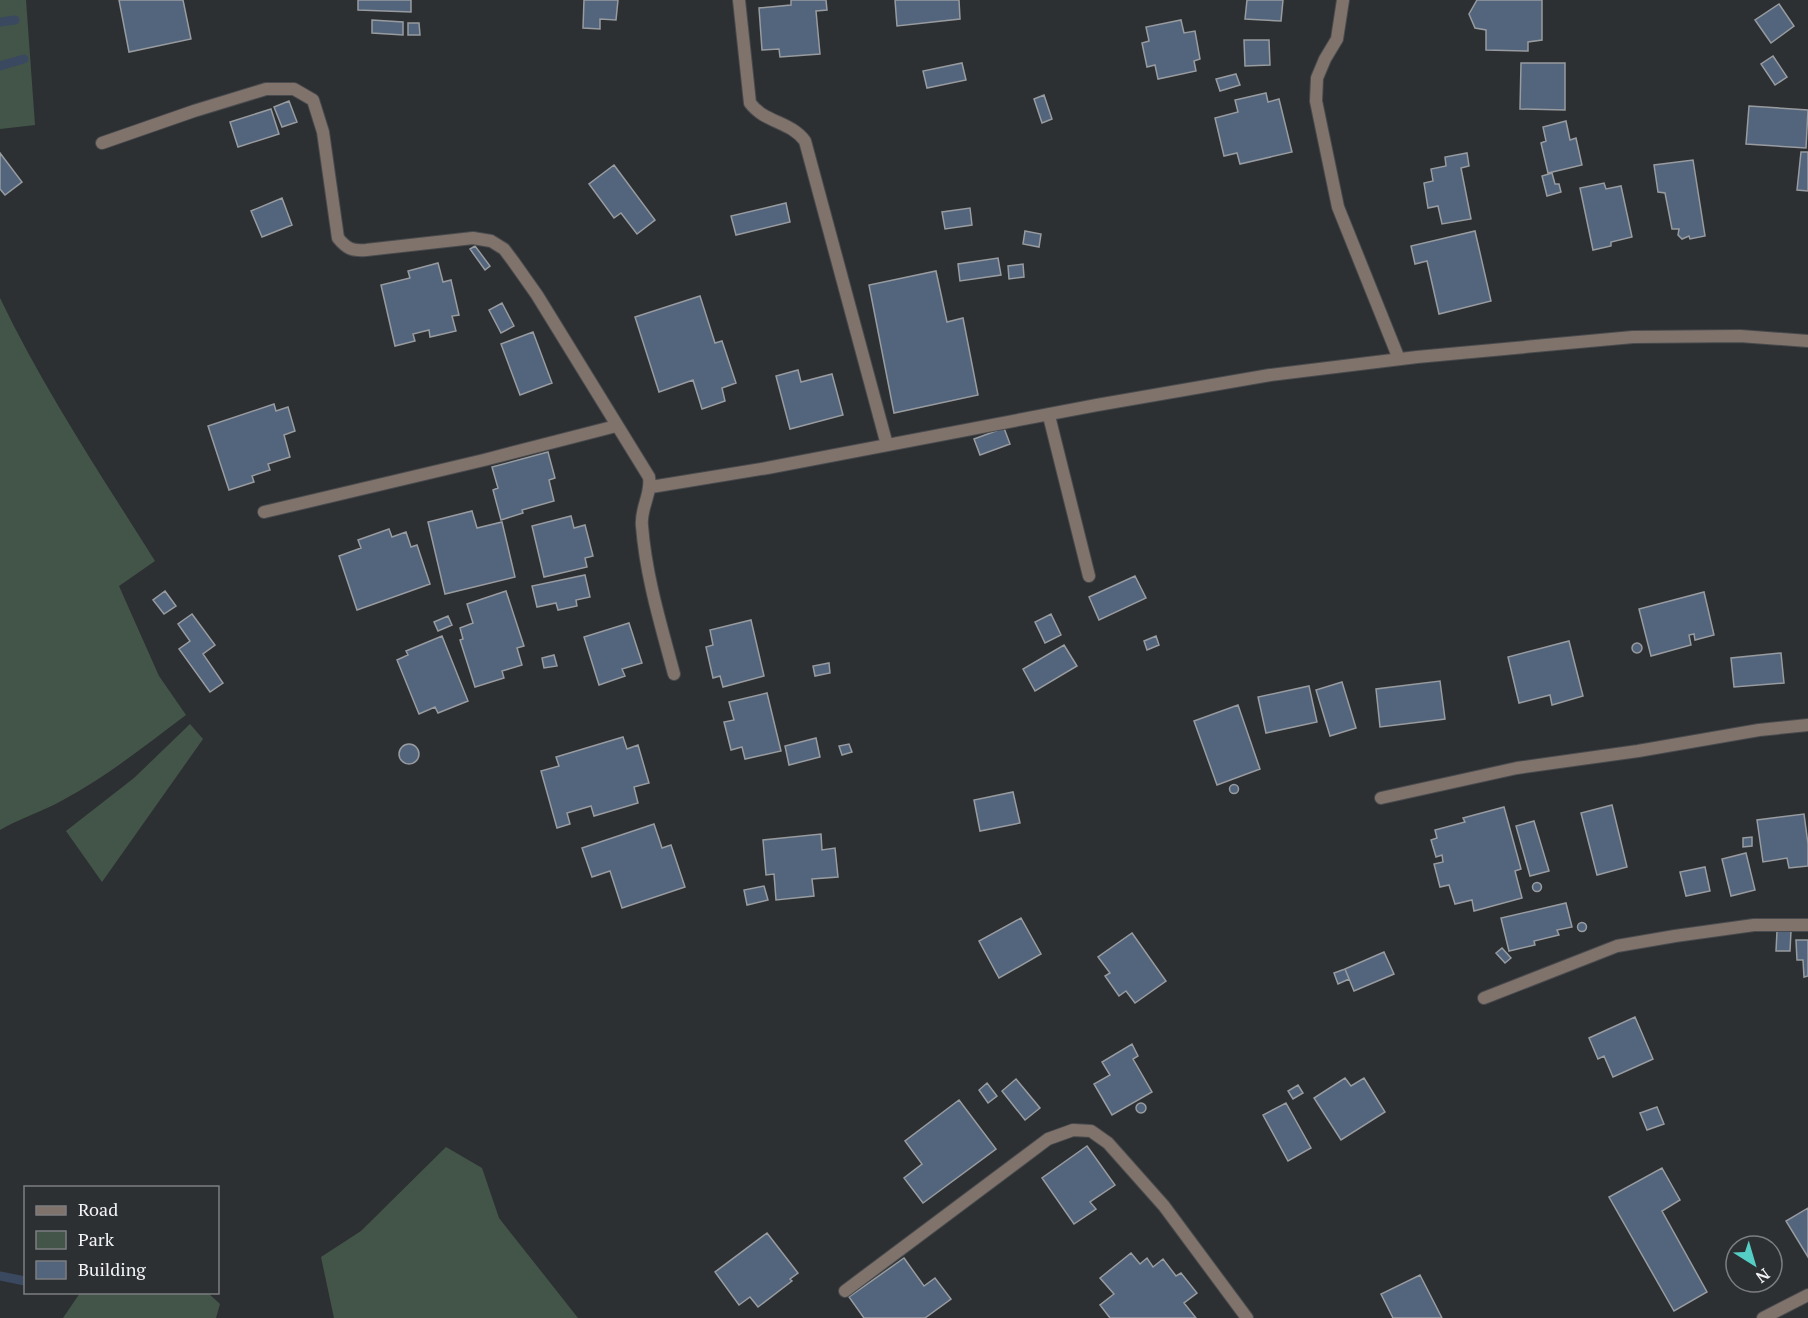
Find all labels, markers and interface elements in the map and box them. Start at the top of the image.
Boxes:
legend [24,1186,219,1294]
text: Road [78,1197,118,1221]
text: Park [78,1227,115,1251]
north arrow [1724,1234,1784,1294]
text: Building [78,1257,146,1281]
text: N [1752,1264,1774,1288]

